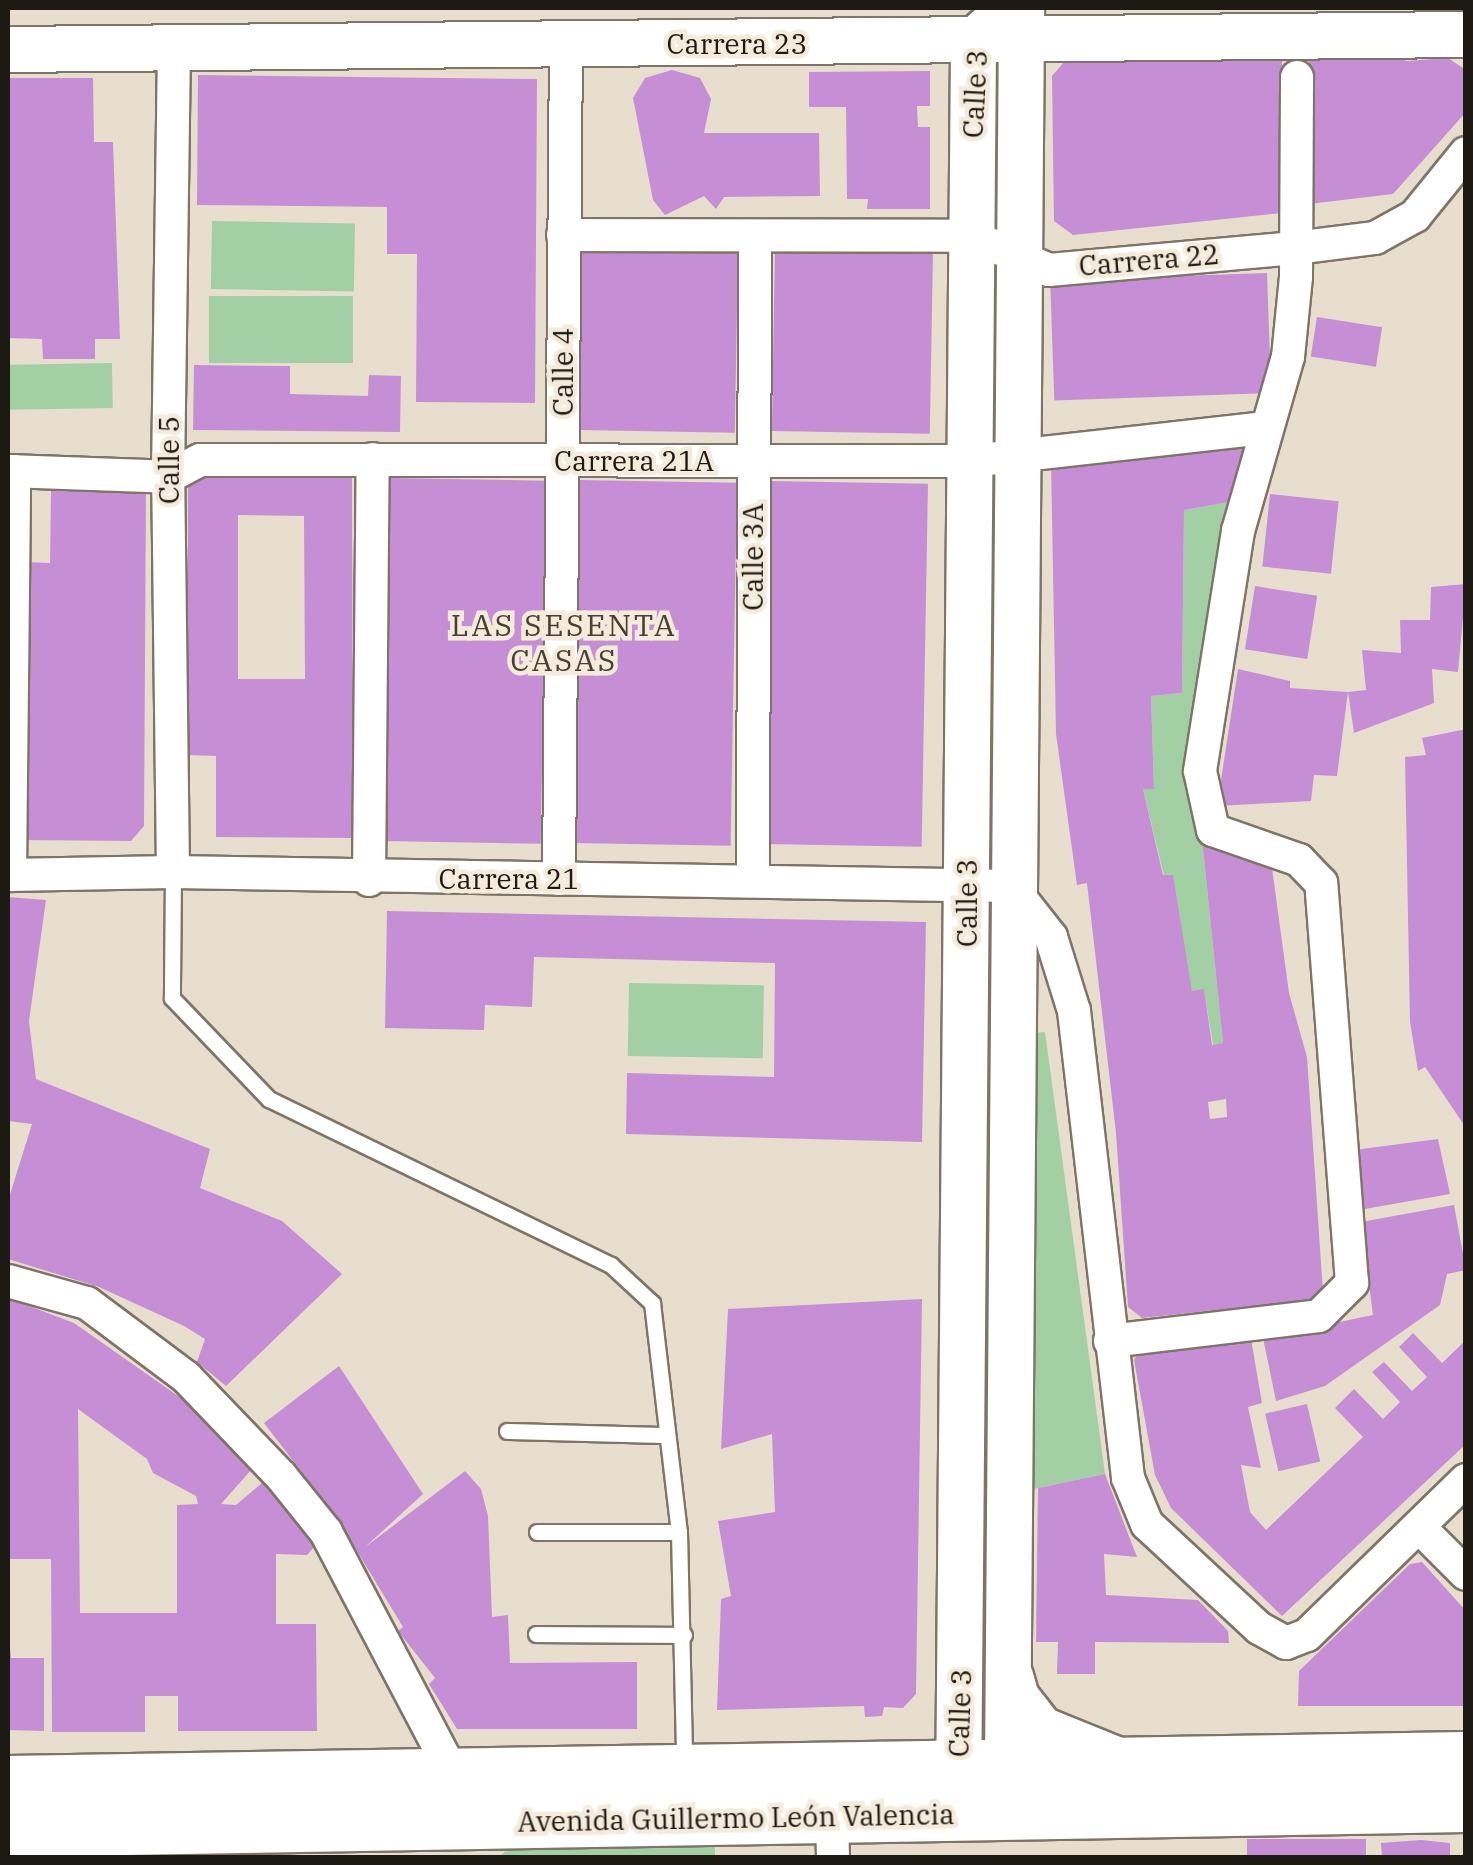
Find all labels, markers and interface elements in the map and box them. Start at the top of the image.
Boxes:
street label: Carrera 23 [667,27,807,61]
street label: Calle 3 [956,49,994,139]
street label: Carrera 22 [1077,237,1221,283]
street label: Calle 4 [546,328,580,416]
street label: Calle 5 [152,416,186,504]
street label: Carrera 21A [554,444,714,478]
street label: Calle 3A [736,503,770,611]
district label: LAS SESENTA CASAS [451,607,677,678]
street label: Calle 3 [950,859,984,947]
street label: Carrera 21 [439,862,579,896]
street label: Calle 3 [942,1668,978,1758]
street label: Avenida Guillermo León Valencia [517,1797,955,1839]

